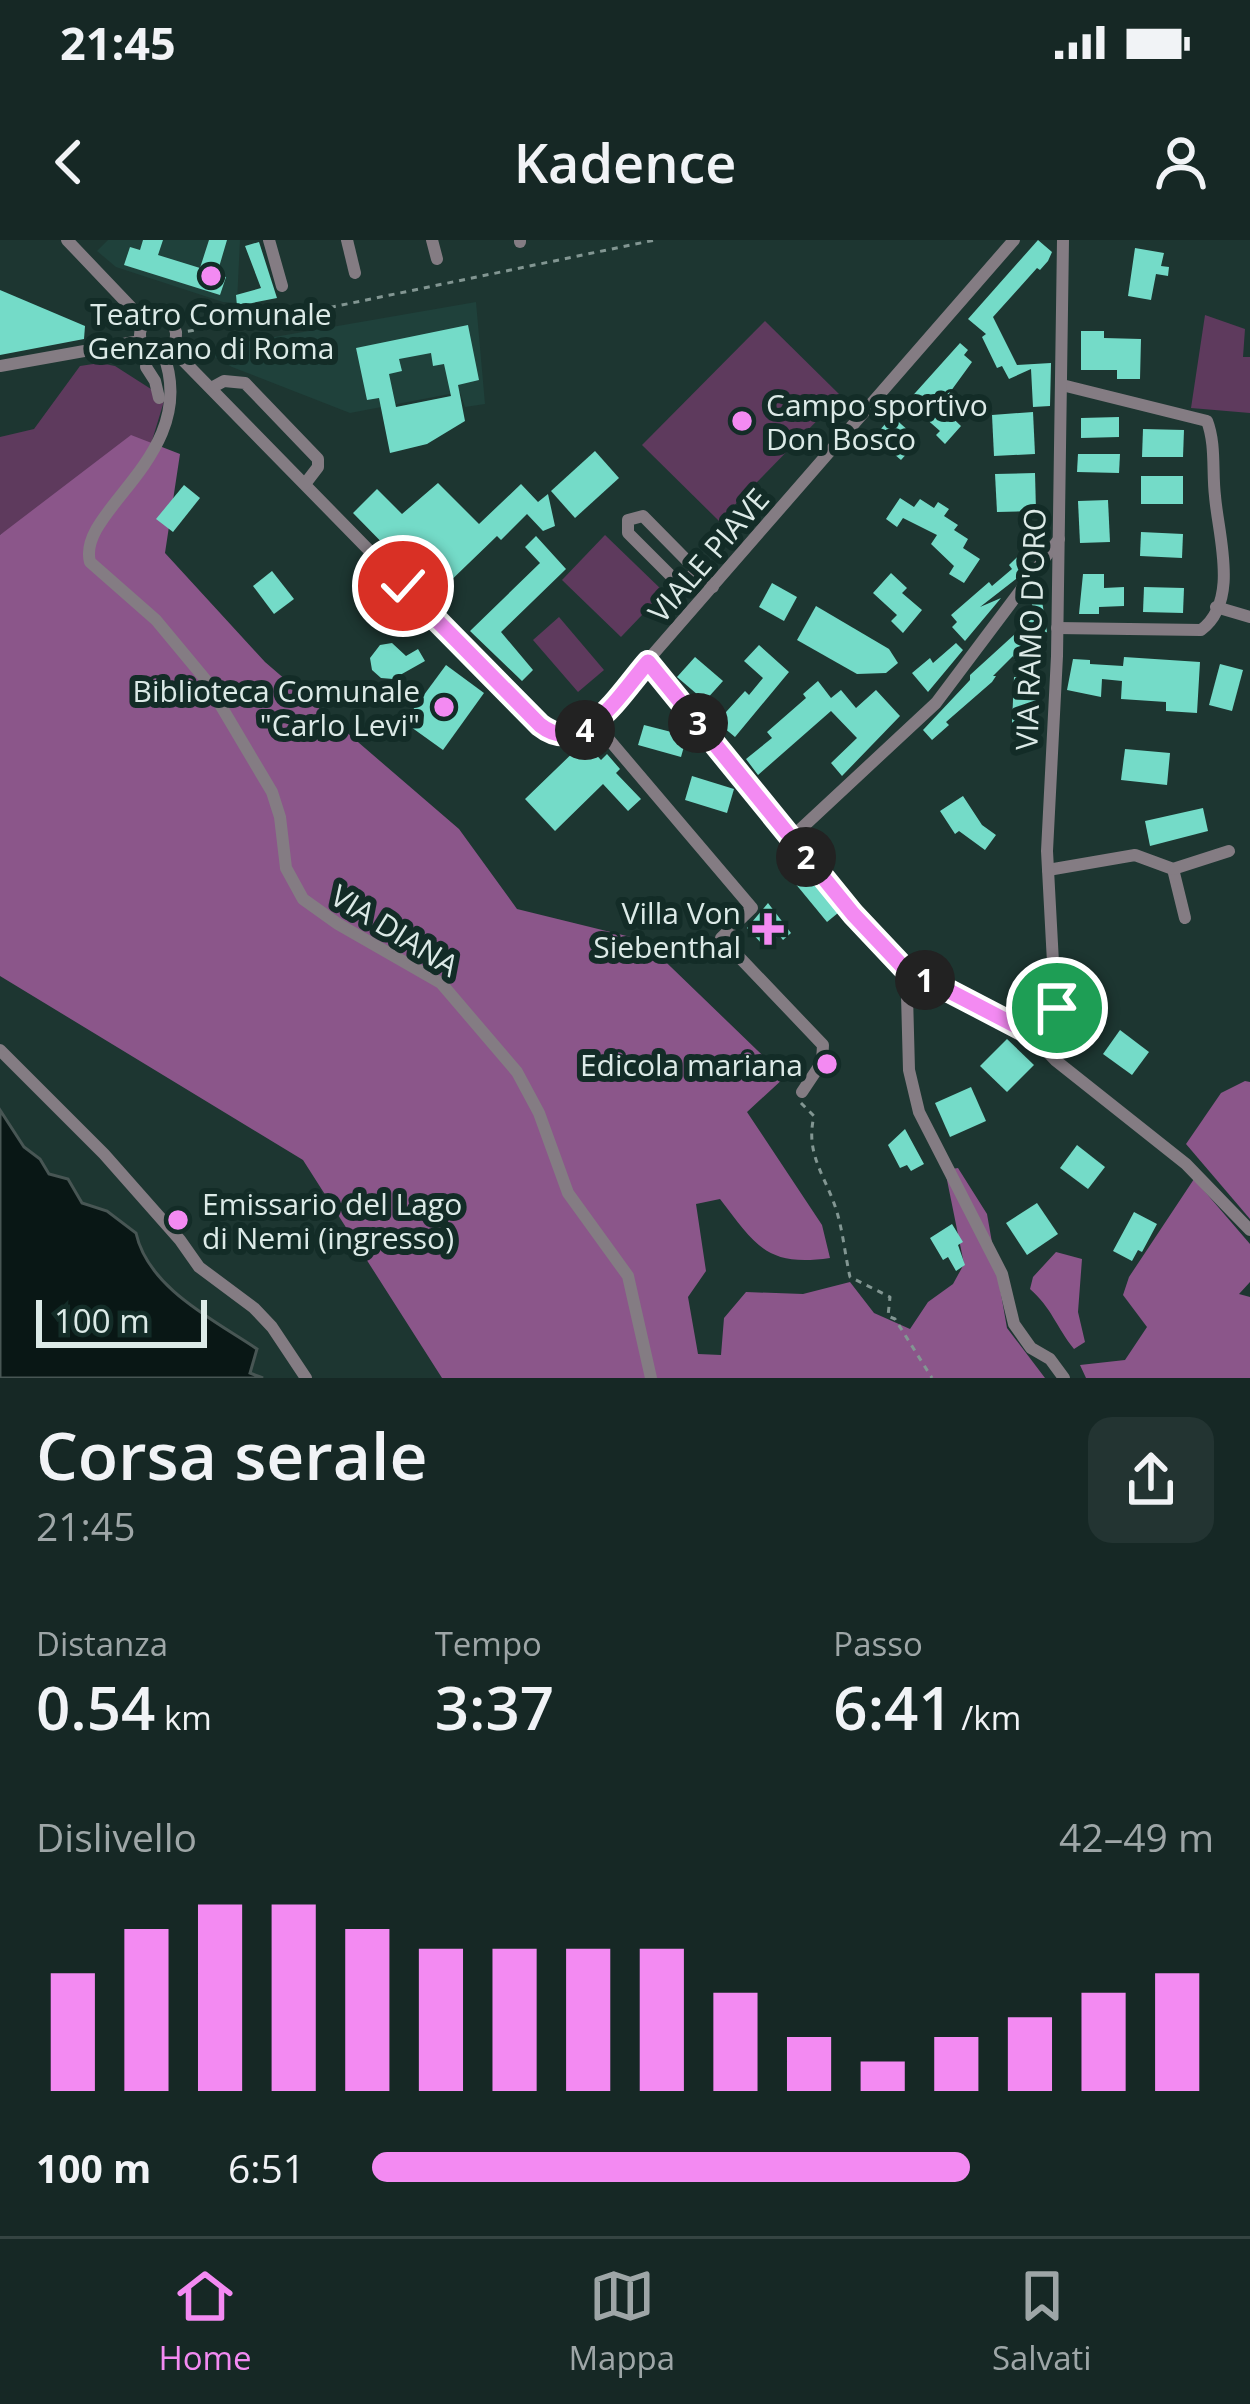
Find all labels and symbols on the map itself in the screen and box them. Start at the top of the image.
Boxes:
marker: Teatro Comunale Genzano di Roma [198,263,224,289]
place label: Teatro Comunale Genzano di Roma [88,293,334,368]
place label: Campo sportivo Don Bosco [766,384,988,459]
marker: Campo sportivo Don Bosco [729,408,755,434]
street label: VIALE PIAVE [638,479,778,631]
street label: VIA RAMO D'ORO [1005,507,1055,751]
pin [352,535,454,637]
place label: Biblioteca Comunale "Carlo Levi" [133,670,420,745]
pin: 3 [668,693,728,753]
marker: Biblioteca Comunale "Carlo Levi" [431,694,457,720]
pin: 4 [555,700,615,760]
pin: 2 [776,827,836,887]
street label: VIA DIANA [323,875,467,985]
place label: Villa Von Siebenthal [593,892,741,967]
marker: Villa Von Siebenthal [752,913,784,945]
pin: 1 [895,950,955,1010]
pin [1006,957,1108,1059]
place label: Edicola mariana [580,1044,803,1085]
marker: Edicola mariana [814,1051,840,1077]
place label: Emissario del Lago di Nemi (ingresso) [202,1183,462,1258]
marker: Emissario del Lago di Nemi (ingresso) [165,1207,191,1233]
scale bar [36,1294,207,1347]

